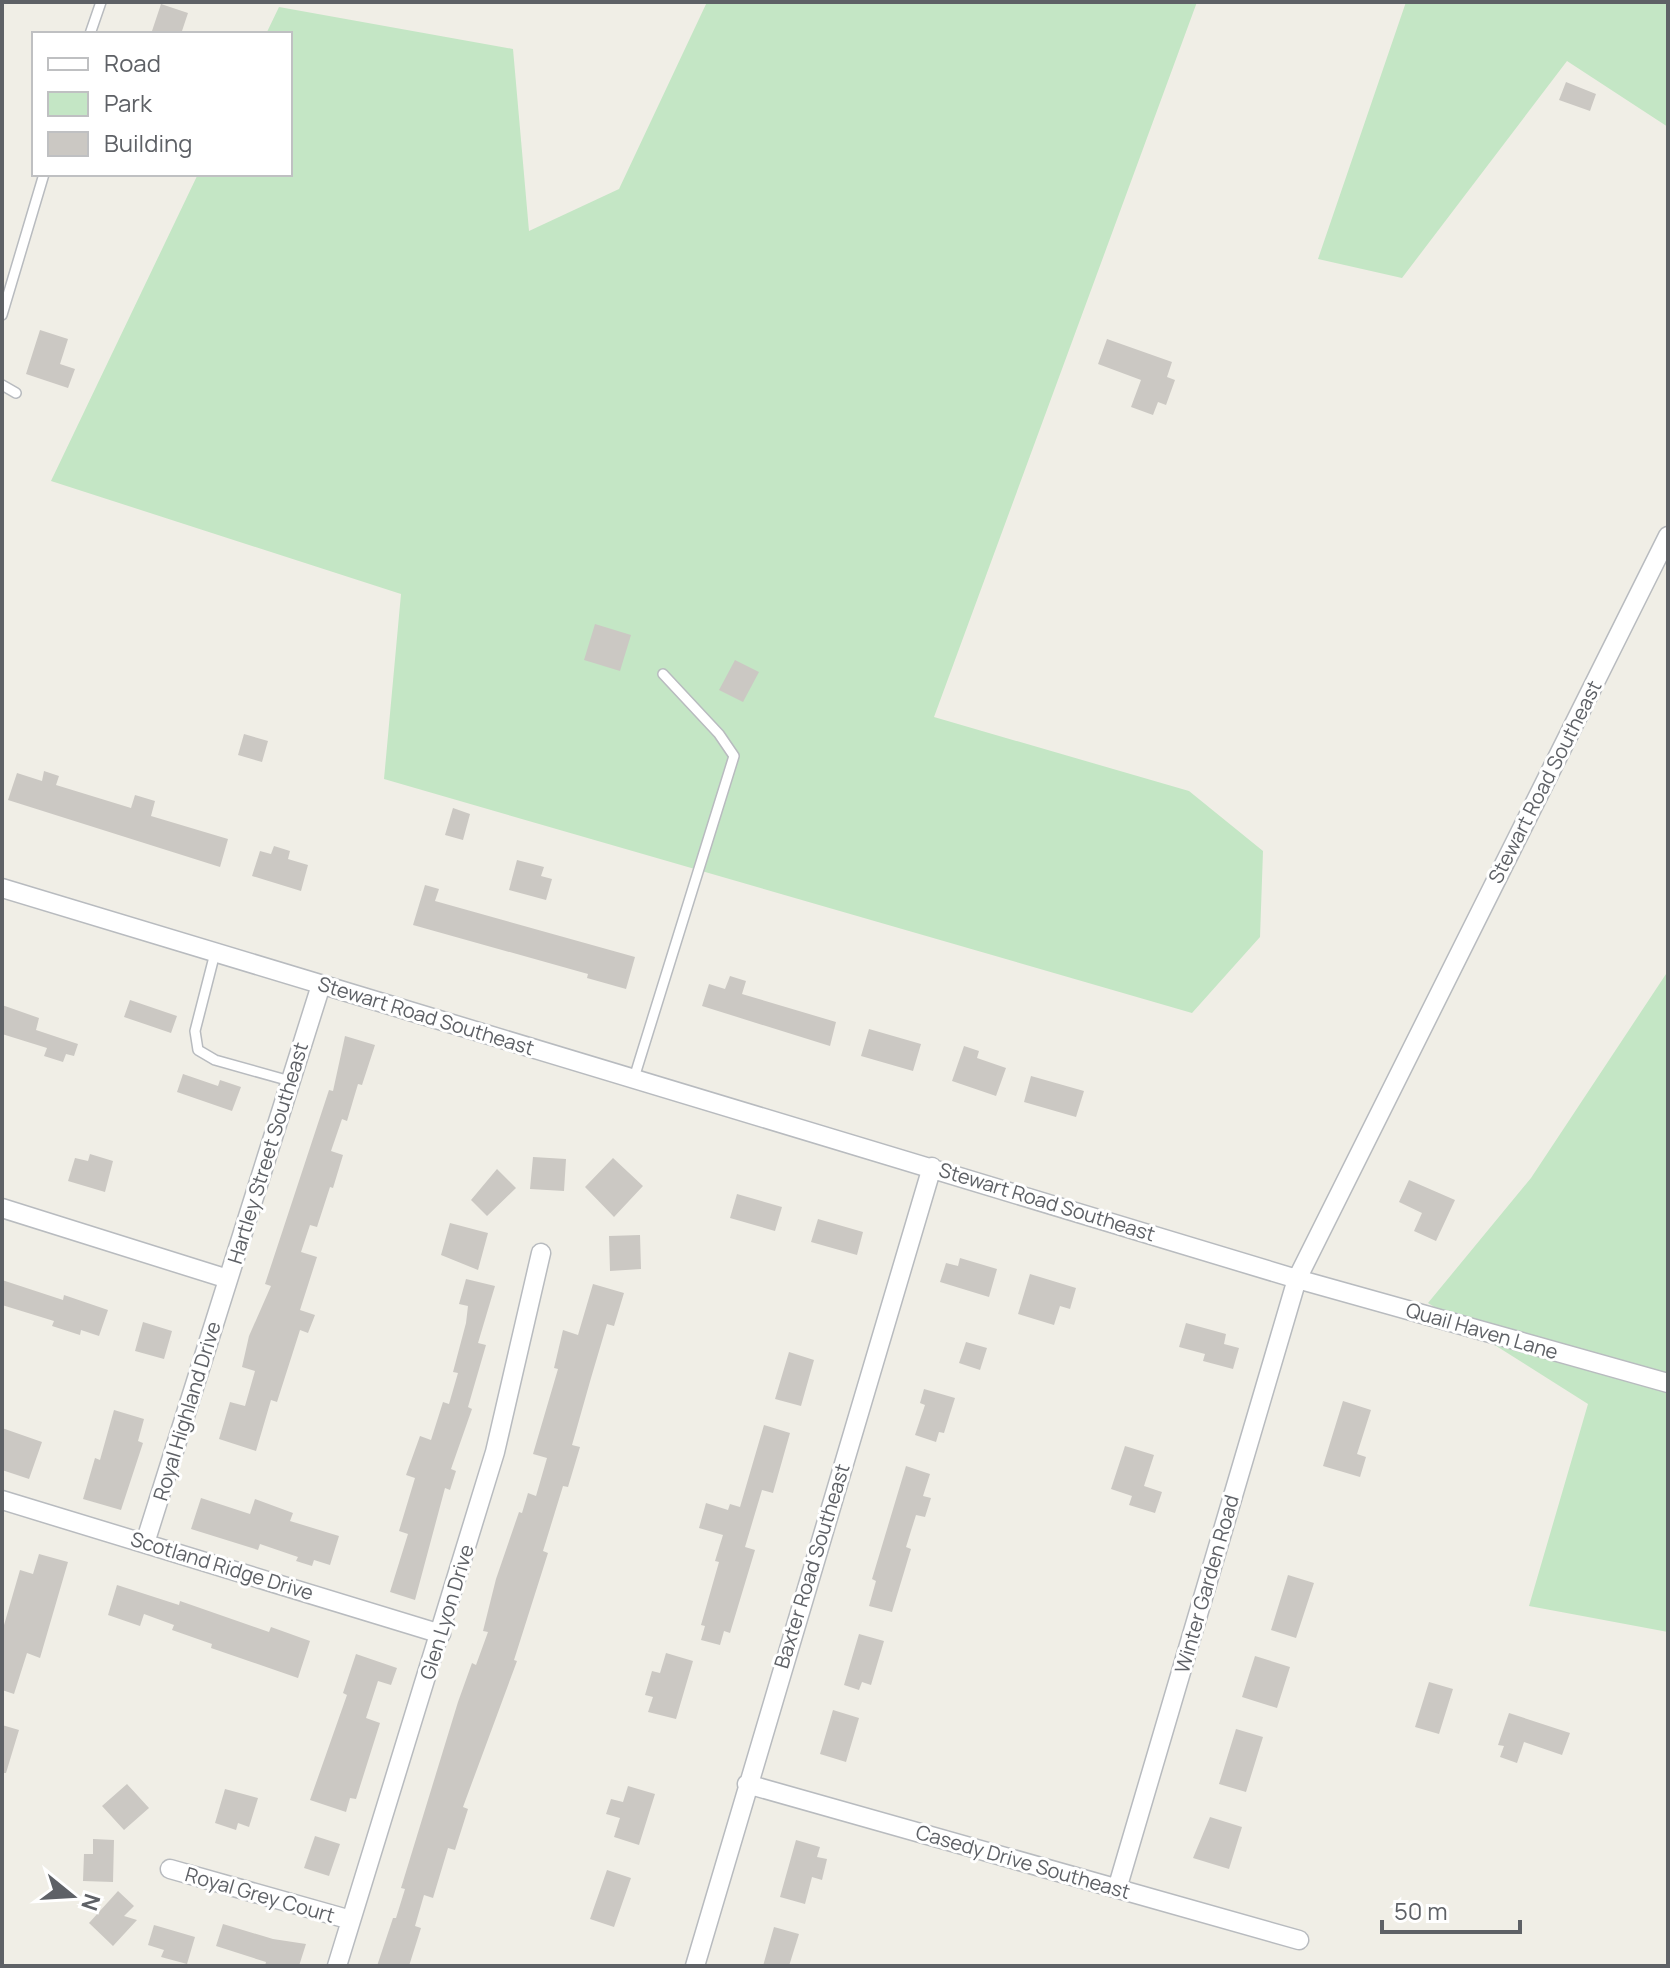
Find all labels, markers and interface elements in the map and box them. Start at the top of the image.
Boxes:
legend [32,32,292,176]
text: Road [104,46,161,79]
text: Park [104,86,153,119]
text: Building [104,126,192,159]
street label: Stewart Road Southeast [1482,676,1608,888]
street label: Stewart Road Southeast [315,970,538,1061]
street label: Hartley Street Southeast [221,1039,314,1267]
street label: Stewart Road Southeast [936,1156,1159,1247]
street label: Quail Haven Lane [1403,1296,1561,1365]
street label: Royal Highland Drive [146,1318,227,1504]
street label: Baxter Road Southeast [767,1460,856,1672]
street label: Winter Garden Road [1168,1492,1245,1676]
street label: Scotland Ridge Drive [127,1525,317,1606]
street label: Glen Lyon Drive [413,1541,480,1683]
street label: Casedy Drive Southeast [913,1818,1133,1905]
north arrow [32,1856,112,1936]
street label: Royal Grey Court [182,1860,338,1929]
scale bar [1382,1884,1520,1934]
text: N [74,1890,108,1914]
text: 50 m [1394,1894,1448,1927]

